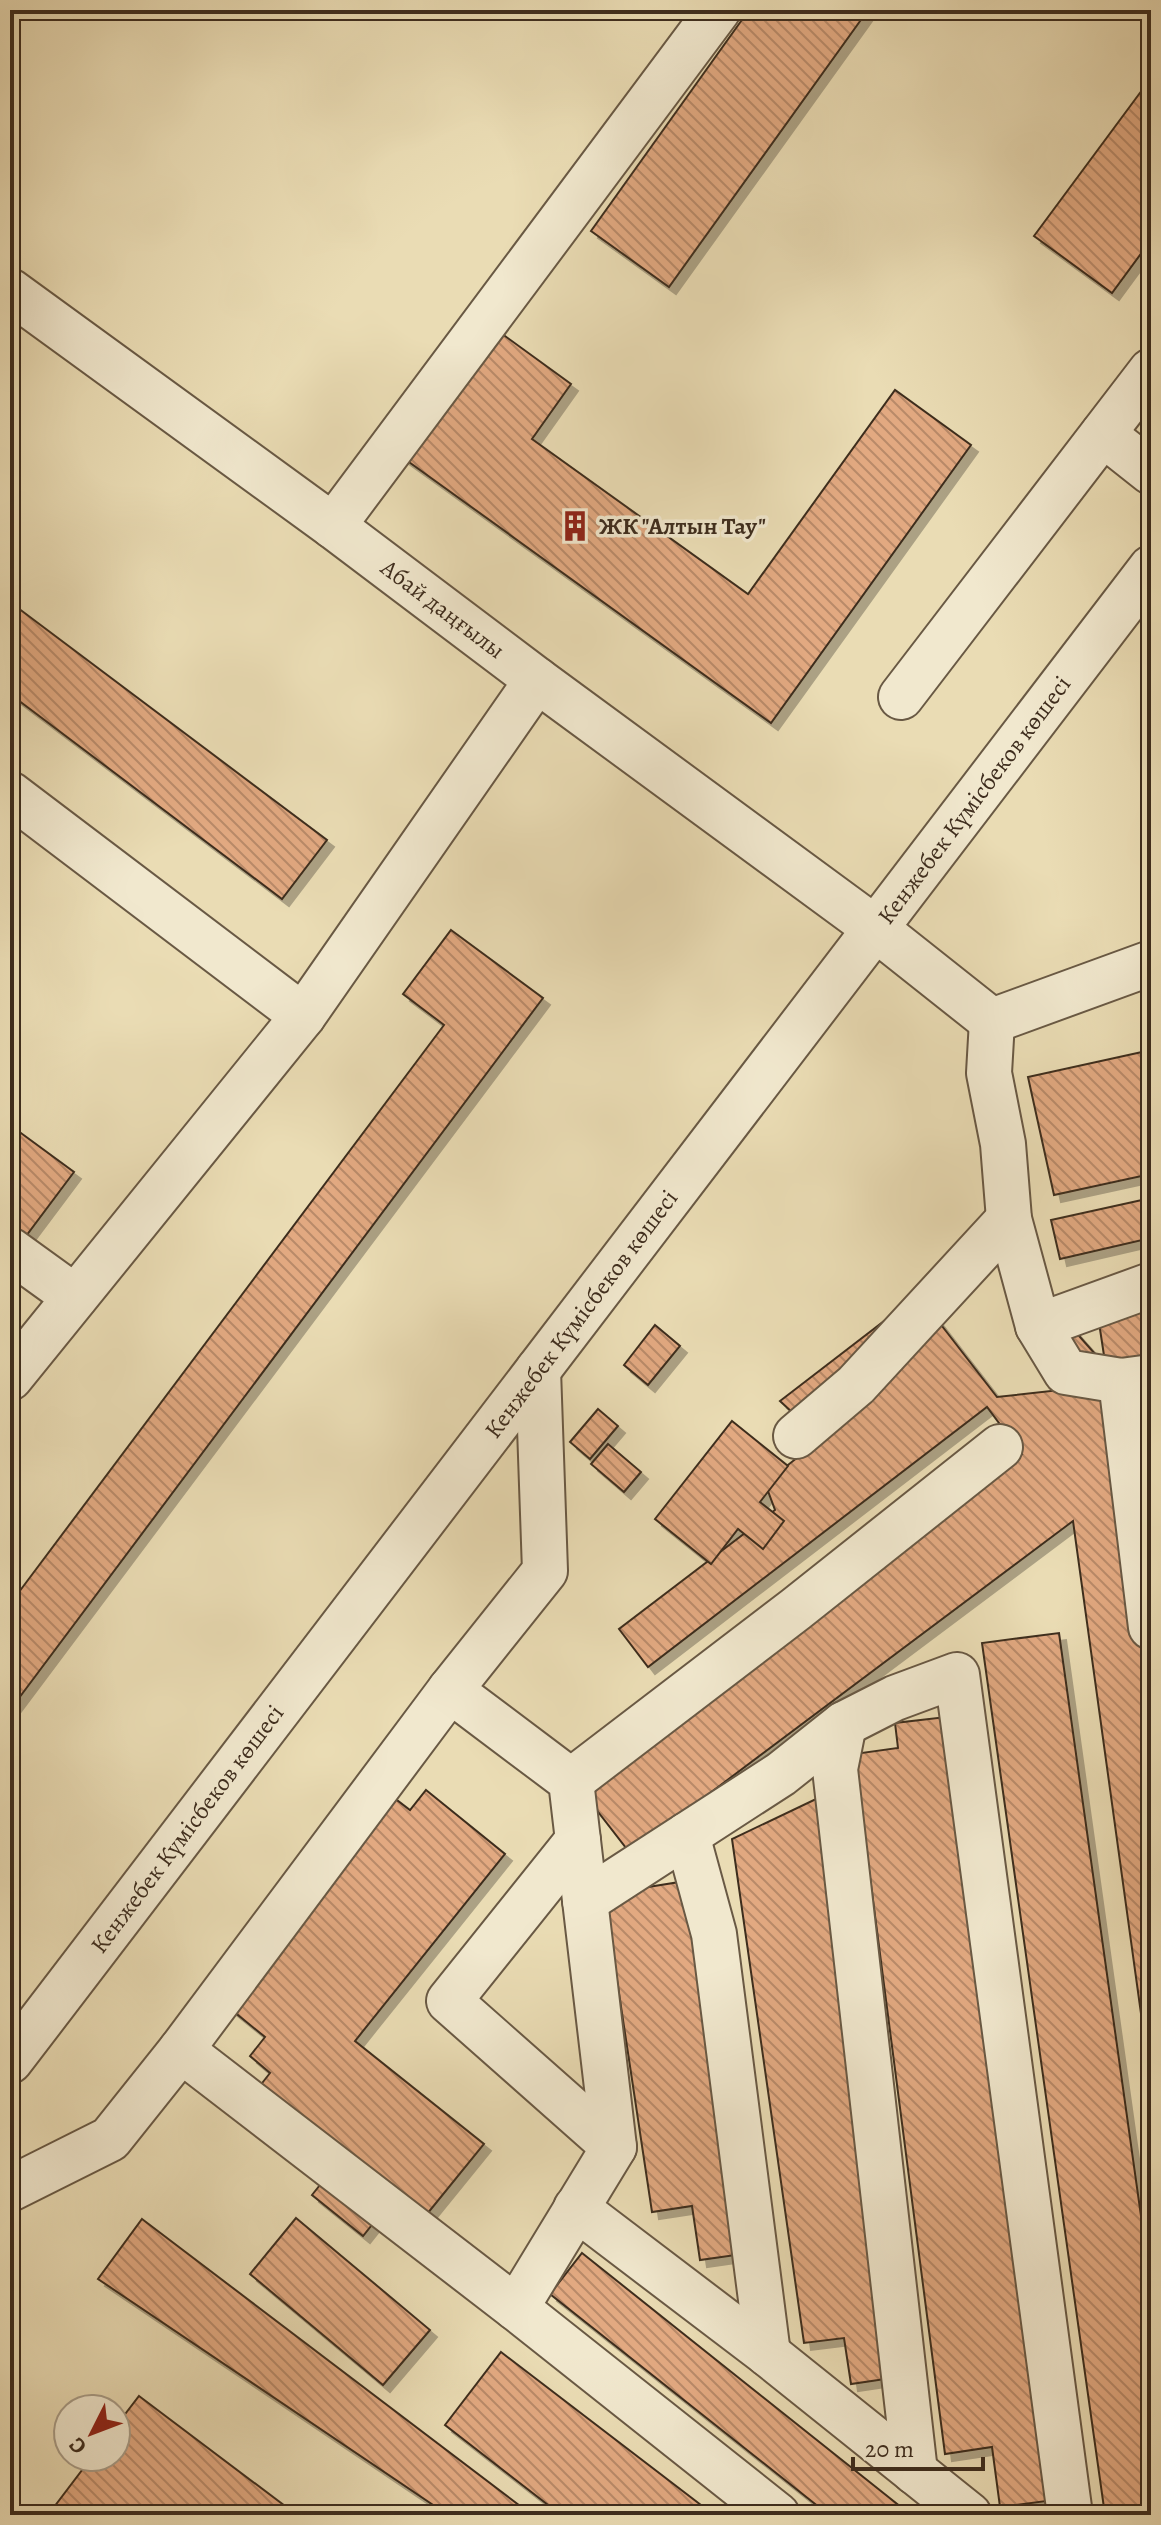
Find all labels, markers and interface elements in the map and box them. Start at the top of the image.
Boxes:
building icon: ЖК "Алтын Тау" [558,509,592,543]
place label: ЖК "Алтын Тау" [599,510,766,542]
street label: Абай даңғылы [374,551,511,666]
street label: Кенжебек Күмісбеков көшесі [870,669,1078,931]
street label: Кенжебек Күмісбеков көшесі [477,1183,685,1445]
street label: Кенжебек Күмісбеков көшесі [83,1698,291,1960]
north arrow [52,2393,132,2473]
scale bar [853,2421,983,2471]
text: С [62,2431,94,2461]
text: 20 m [865,2433,914,2465]

